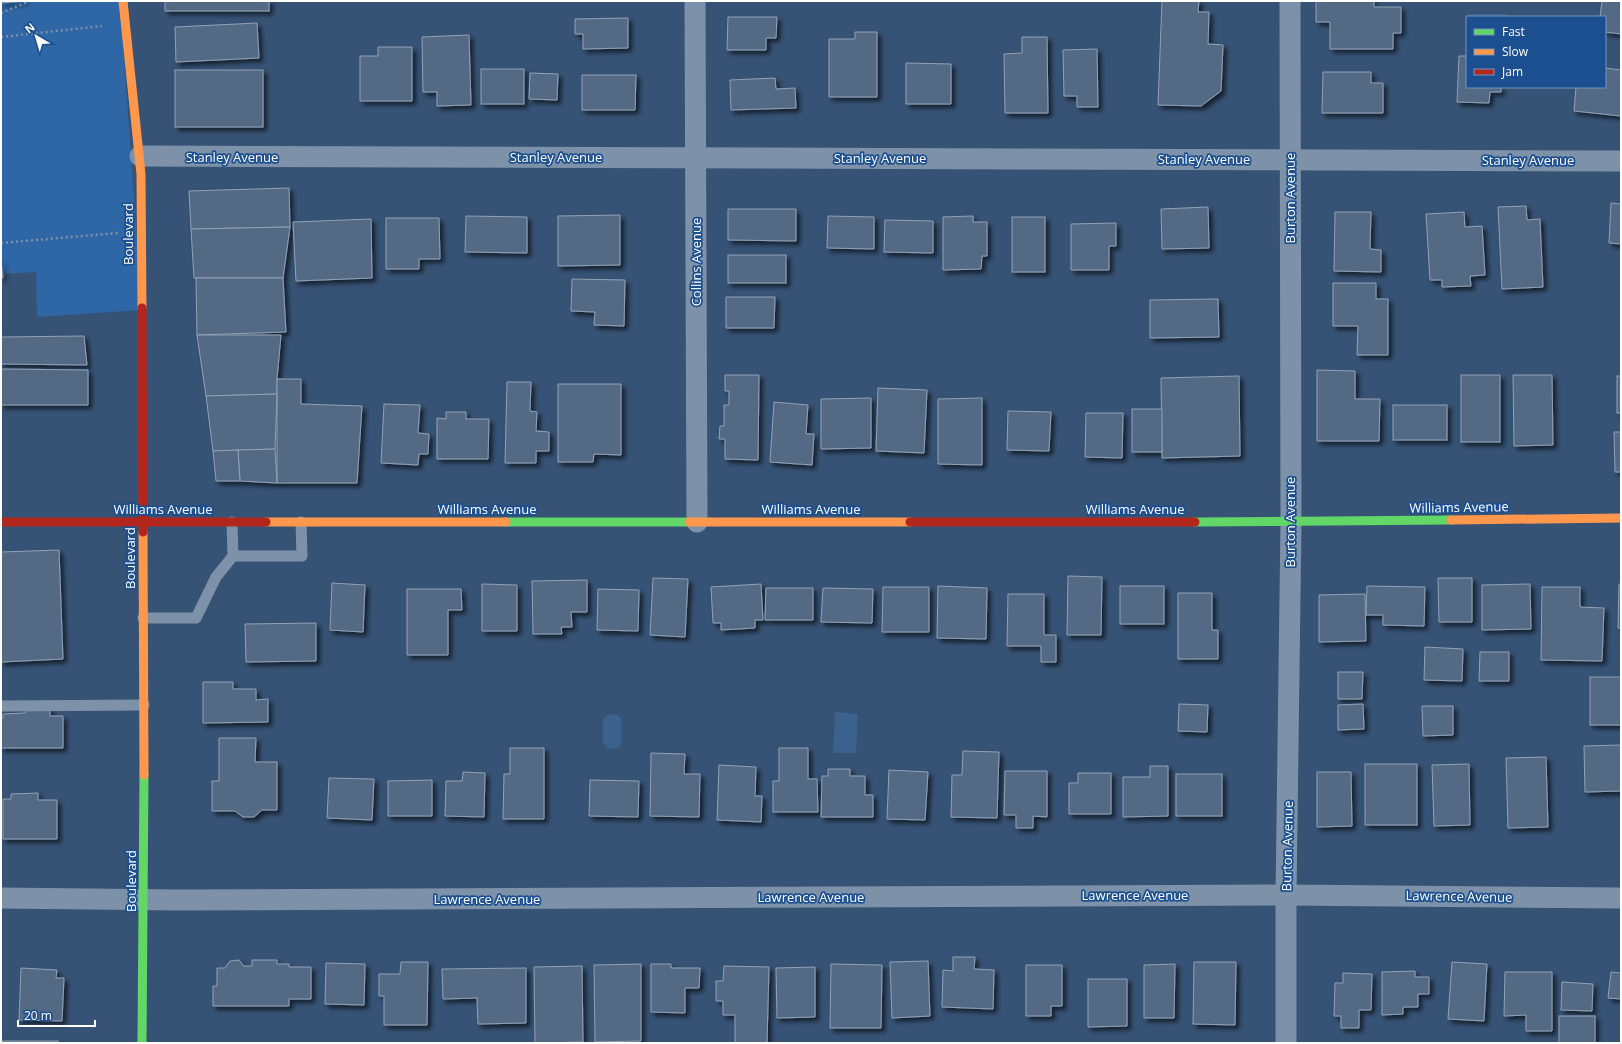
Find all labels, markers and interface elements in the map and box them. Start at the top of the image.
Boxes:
north arrow [16,16,56,56]
legend [1466,16,1606,88]
text: N [21,19,38,36]
text: Fast [1502,23,1525,40]
text: Slow [1502,43,1529,60]
text: Jam [1501,63,1523,80]
street label: Stanley Avenue [186,148,278,166]
street label: Stanley Avenue [510,148,602,166]
street label: Stanley Avenue [834,149,926,167]
street label: Stanley Avenue [1158,150,1250,168]
street label: Stanley Avenue [1482,151,1574,169]
street label: Burton Avenue [1281,153,1299,243]
street label: Boulevard [119,203,137,265]
street label: Collins Avenue [687,218,705,306]
street label: Burton Avenue [1281,477,1299,567]
street label: Williams Avenue [1409,497,1509,517]
street label: Williams Avenue [113,500,213,518]
street label: Williams Avenue [437,500,537,518]
street label: Williams Avenue [761,500,861,518]
street label: Williams Avenue [1085,500,1185,518]
street label: Boulevard [121,527,139,589]
street label: Burton Avenue [1277,800,1297,892]
street label: Boulevard [122,850,140,912]
street label: Lawrence Avenue [1082,886,1188,904]
street label: Lawrence Avenue [1405,886,1513,906]
street label: Lawrence Avenue [758,888,864,906]
street label: Lawrence Avenue [434,890,540,908]
scale bar [18,1002,95,1028]
text: 20 m [24,1007,52,1024]

